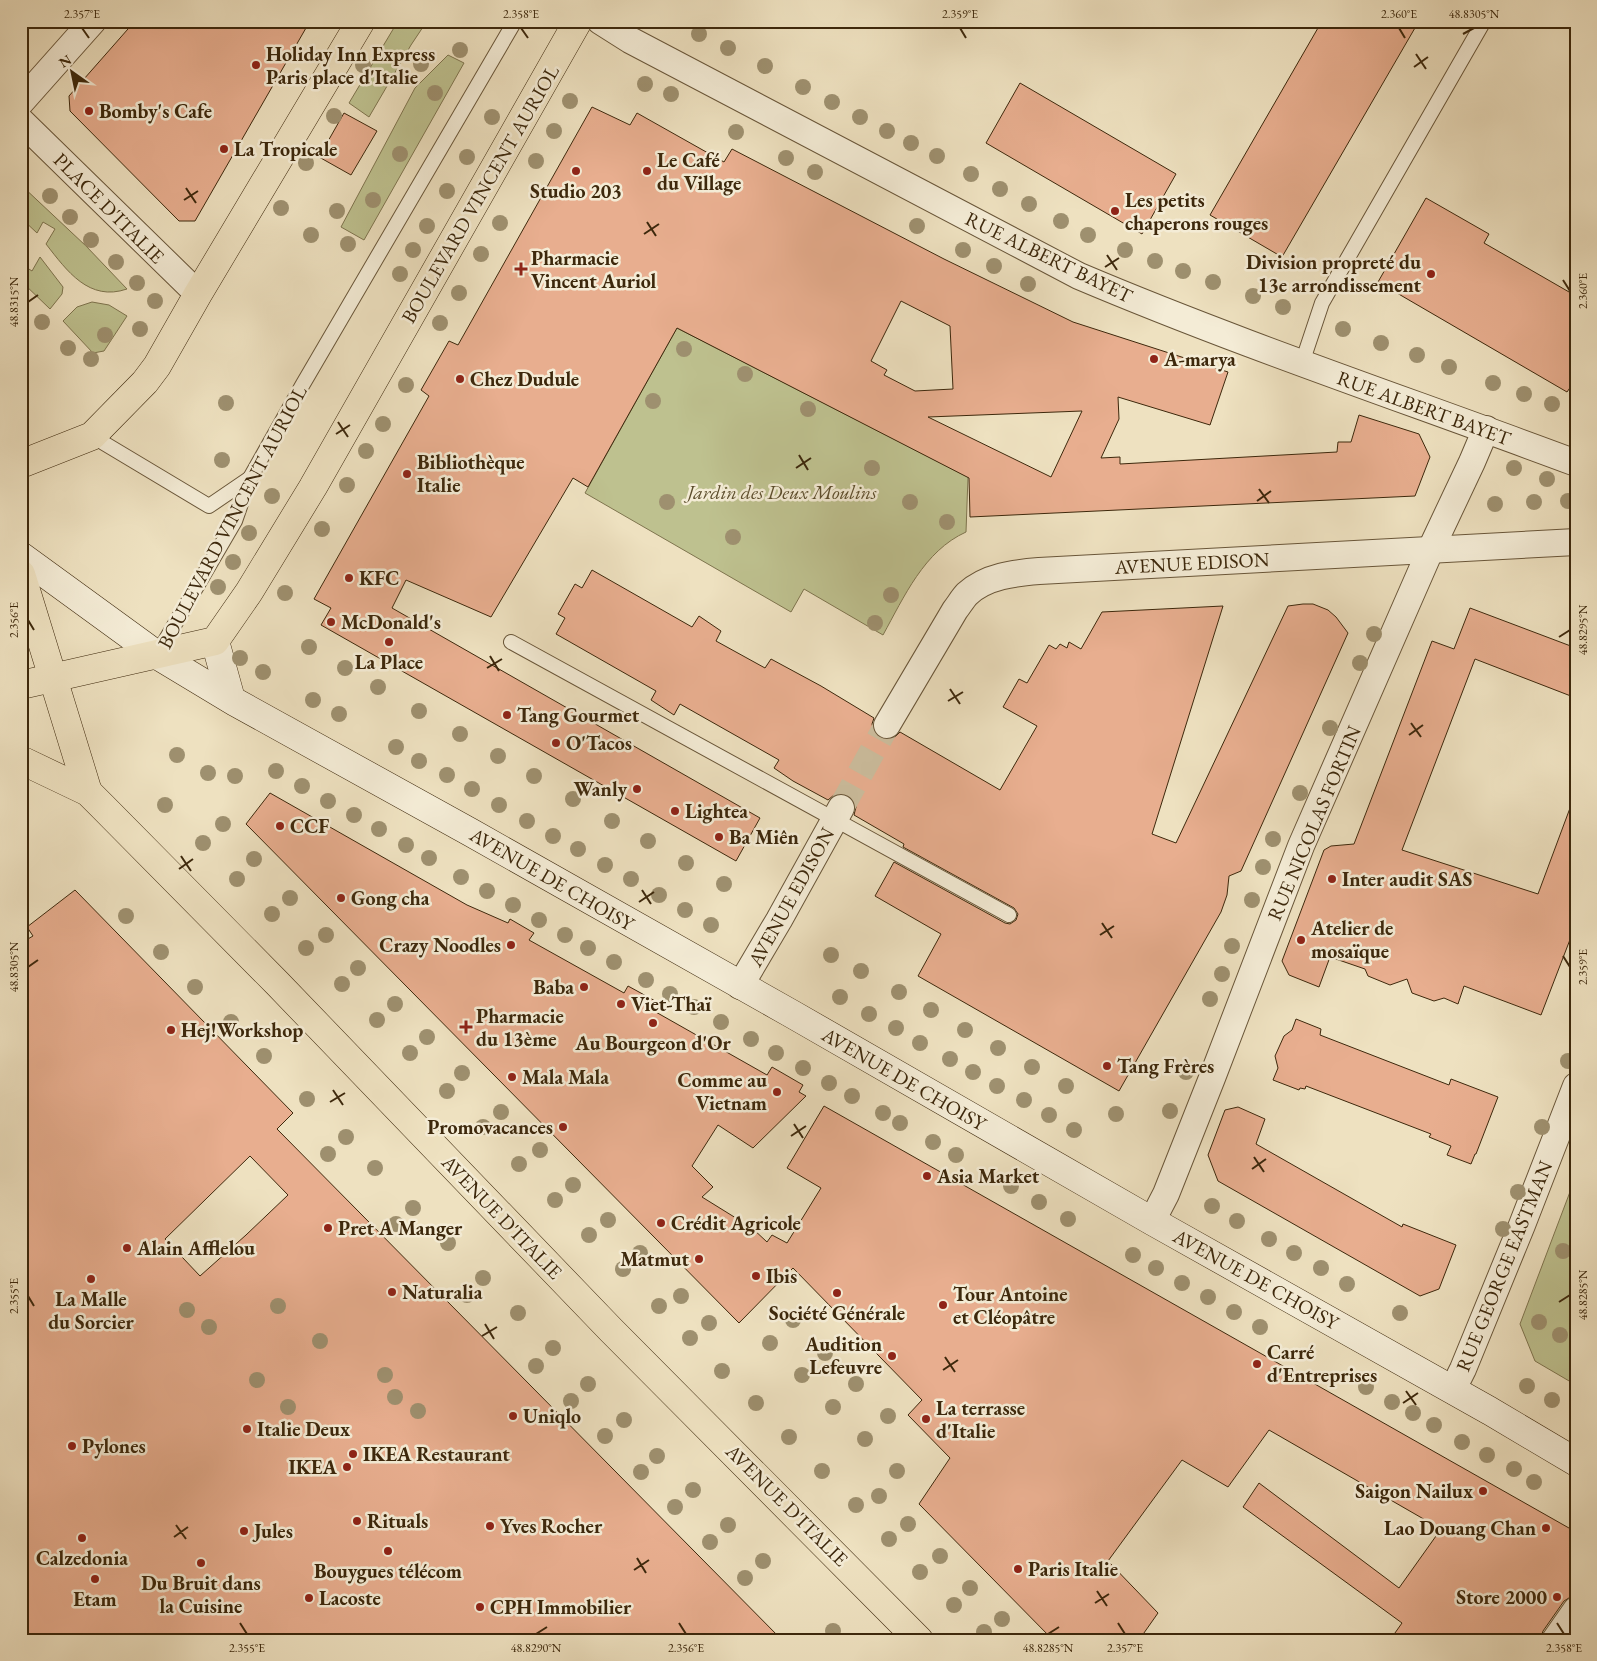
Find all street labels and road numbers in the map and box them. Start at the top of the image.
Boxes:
street label: BOULEVARD VINCENT AURIOL [395,60,565,328]
street label: PLACE D'ITALIE [48,147,170,269]
street label: RUE ALBERT BAYET [961,205,1137,309]
street label: RUE ALBERT BAYET [1334,365,1515,452]
street label: BOULEVARD VINCENT AURIOL [151,381,313,653]
street label: AVENUE EDISON [1113,546,1270,580]
street label: RUE NICOLAS FORTIN [1261,722,1367,924]
street label: AVENUE DE CHOISY [464,821,640,937]
street label: AVENUE EDISON [742,823,840,972]
street label: AVENUE DE CHOISY [816,1021,992,1137]
street label: AVENUE D'ITALIE [435,1149,568,1285]
street label: RUE GEORGE EASTMAN [1450,1157,1558,1375]
street label: AVENUE DE CHOISY [1168,1222,1345,1336]
street label: AVENUE D'ITALIE [720,1438,854,1572]

